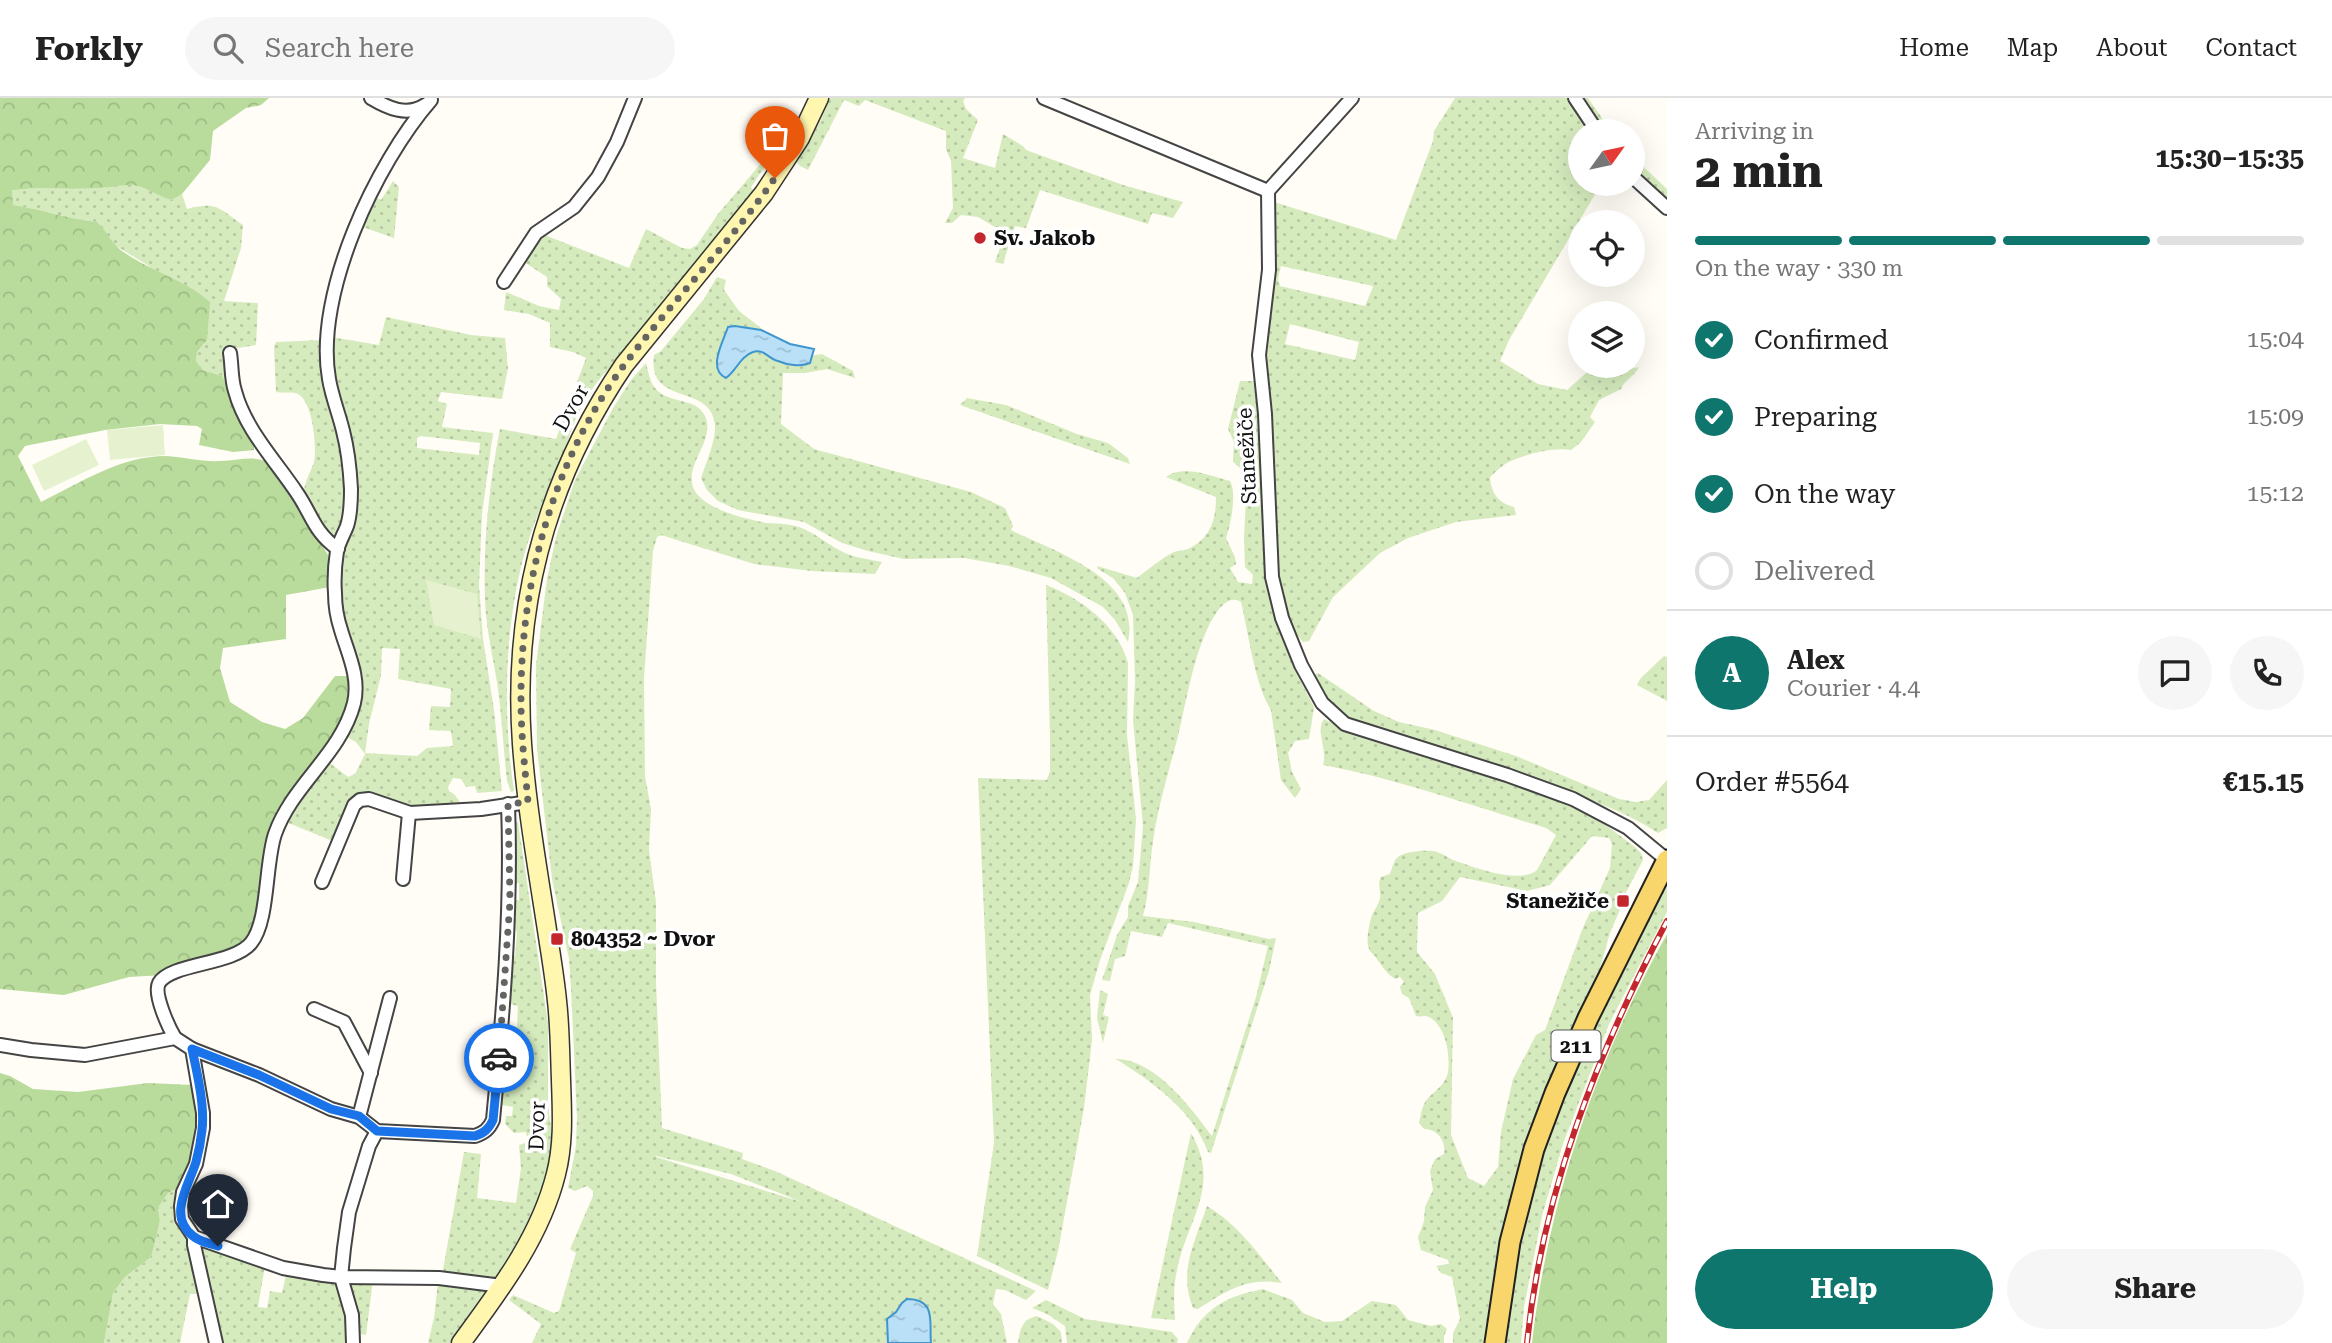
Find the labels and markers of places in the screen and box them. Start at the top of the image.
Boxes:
pin [745,106,805,178]
place label: Sv. Jakob [994,226,1095,250]
marker: Sv. Jakob [972,230,988,246]
place label: Stanežiče [1506,889,1609,913]
marker: Stanežiče [1615,893,1631,909]
place label: 804352 ~ Dvor [571,927,716,951]
marker: 804352 ~ Dvor [549,931,565,947]
pin [188,1174,248,1246]

